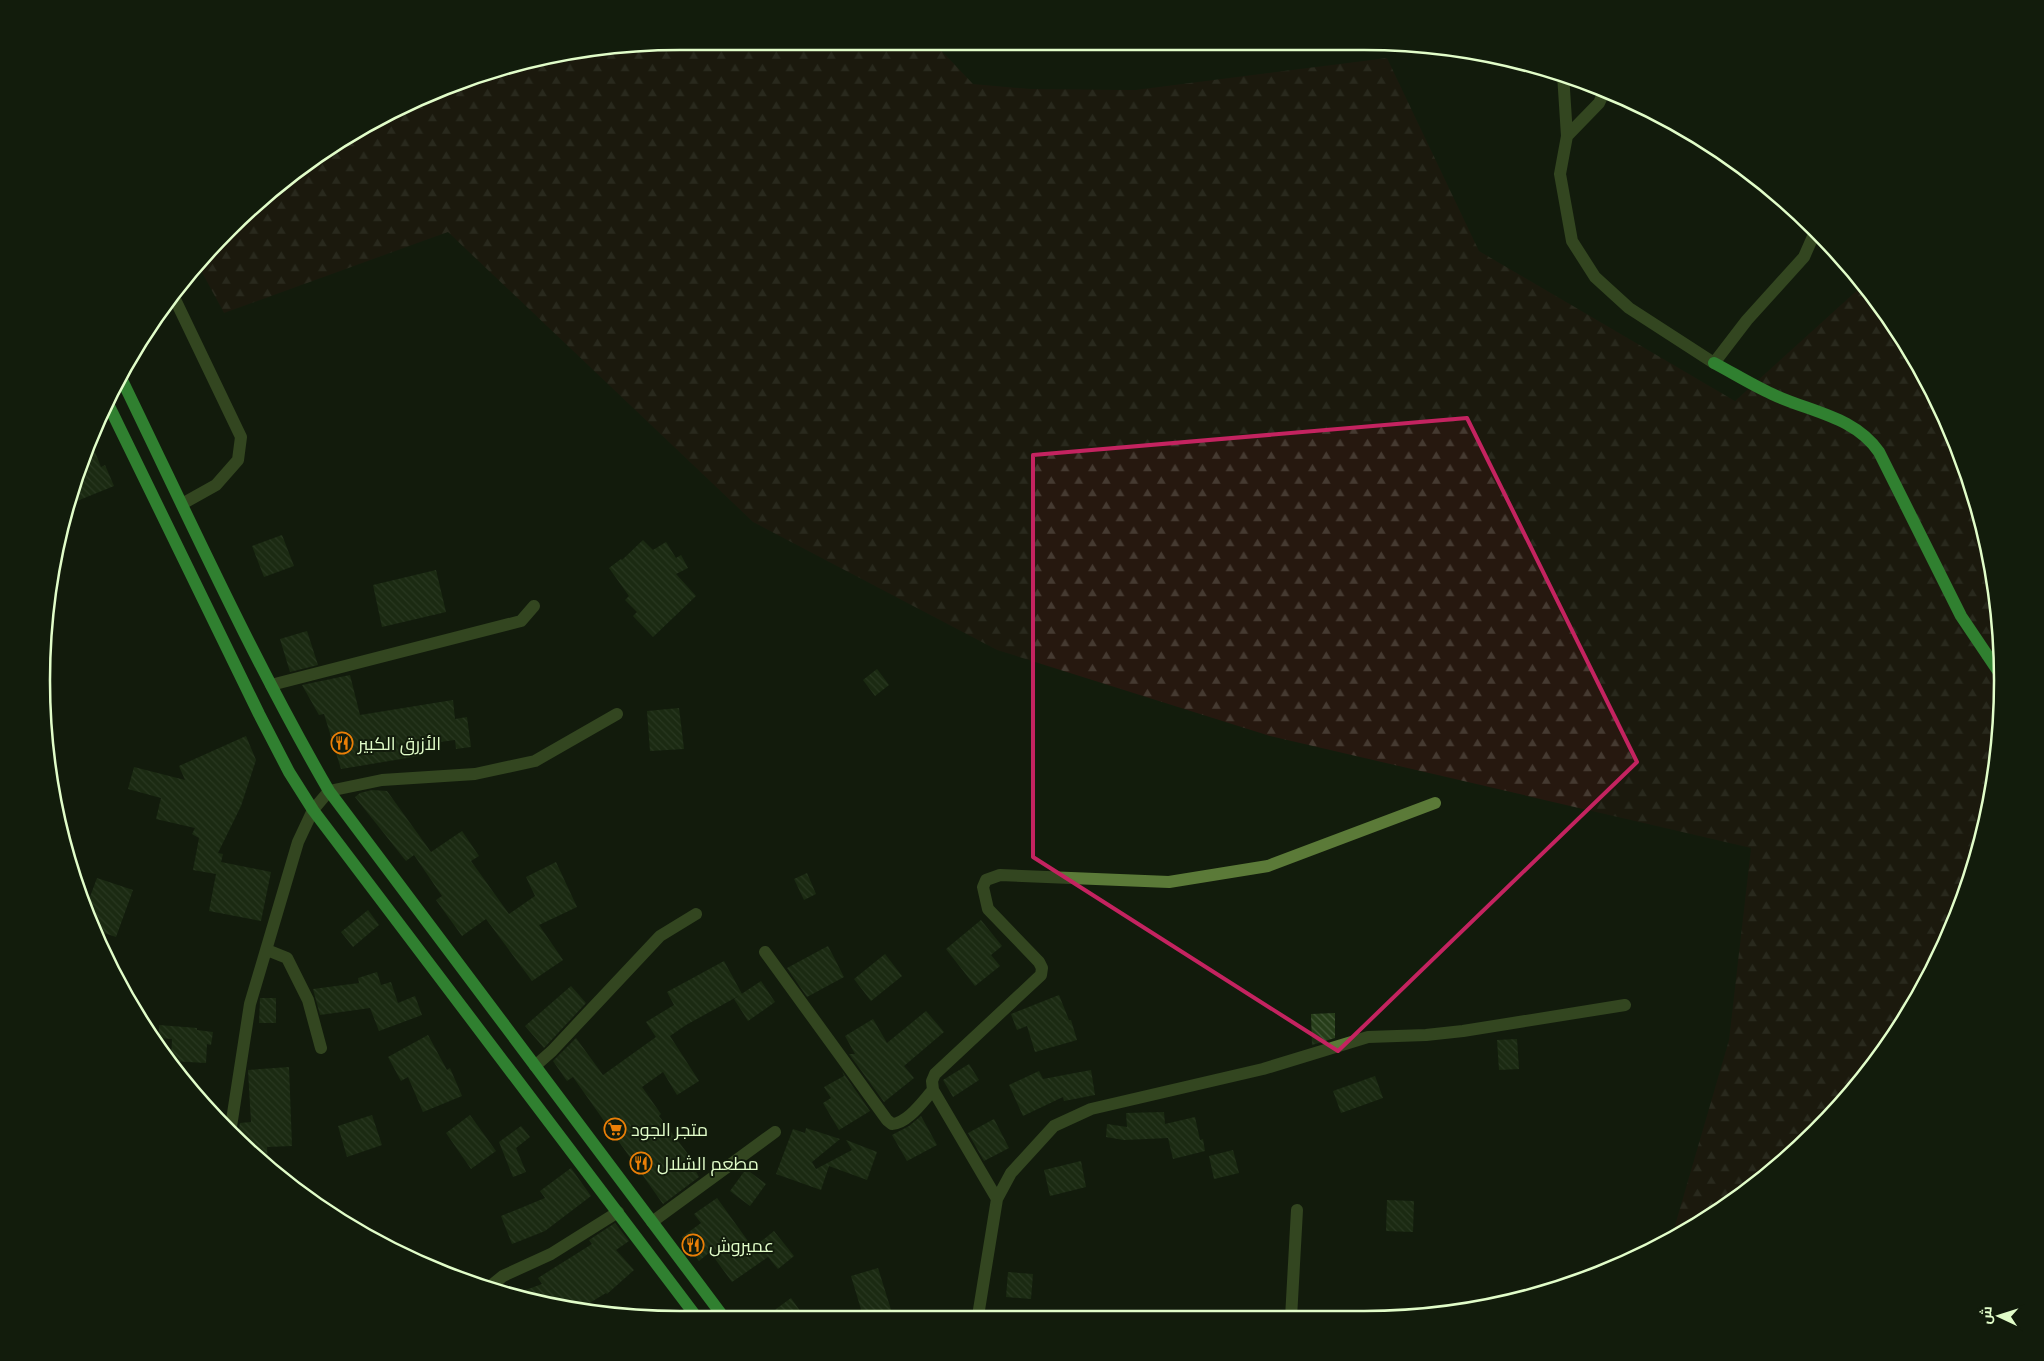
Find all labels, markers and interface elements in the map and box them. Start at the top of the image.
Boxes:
restaurant icon: الأزرق الكبير [330,731,354,755]
place label: الأزرق الكبير [357,733,441,756]
supermarket icon: متجر الجود [603,1117,627,1141]
place label: متجر الجود [631,1119,708,1141]
restaurant icon: مطعم الشلال [629,1151,653,1175]
place label: مطعم الشلال [657,1153,759,1176]
restaurant icon: عميروش [681,1233,705,1257]
place label: عميروش [709,1235,774,1257]
north arrow [1974,1291,2024,1341]
text: ش [1977,1306,1996,1325]

